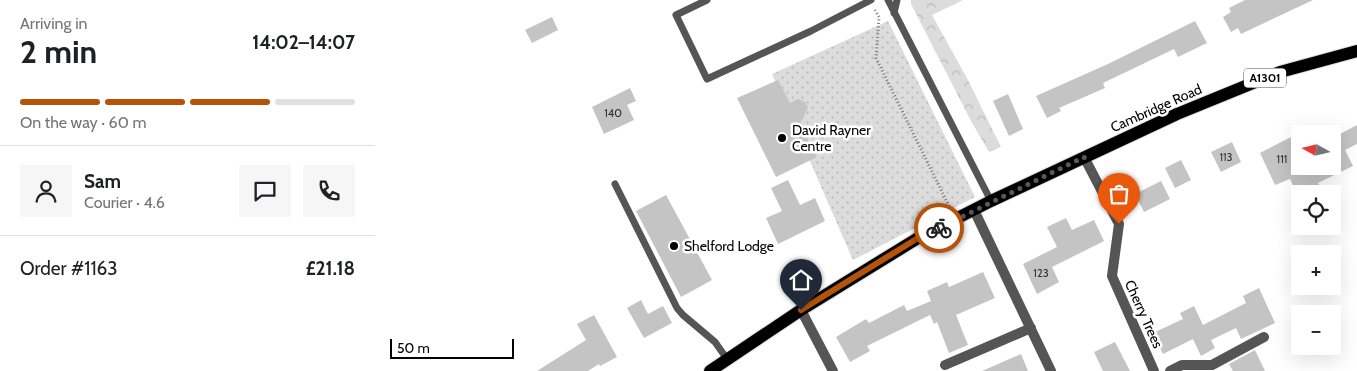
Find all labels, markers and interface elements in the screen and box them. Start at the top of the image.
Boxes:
text: Arriving in [20,14,87,33]
text: 14:02–14:07 [252,31,355,54]
text: 2 min [20,32,97,71]
road number: A1301 [1244,68,1286,88]
street label: Cambridge Road [1107,80,1205,136]
house number: 140 [604,106,622,120]
text: On the way · 60 m [20,113,146,132]
place label: David Rayner Centre [792,121,871,155]
north arrow [1291,125,1341,175]
map controls [1291,125,1341,355]
marker: David Rayner Centre [776,132,788,144]
house number: 113 [1219,150,1233,164]
house number: 111 [1277,152,1287,166]
button: person [20,165,72,217]
button: chat [239,165,291,217]
button: phone [303,165,355,217]
text: Sam [84,170,121,193]
pin [1098,173,1140,224]
icon: bag [1105,180,1133,208]
button: locate [1291,185,1341,235]
text: Courier · 4.6 [84,193,165,212]
courier [914,203,964,253]
icon: bike [925,214,953,242]
place label: Shelford Lodge [684,237,774,255]
marker: Shelford Lodge [668,240,680,252]
button: + [1291,245,1341,295]
text: Order #1163 [20,257,118,280]
text: £21.18 [306,257,355,280]
pin [780,259,822,310]
icon: home [787,266,815,294]
house number: 123 [1033,266,1049,280]
street label: Cherry Trees [1121,277,1167,351]
button: − [1291,305,1341,355]
scale bar [390,336,514,359]
text: 50 m [397,339,430,357]

